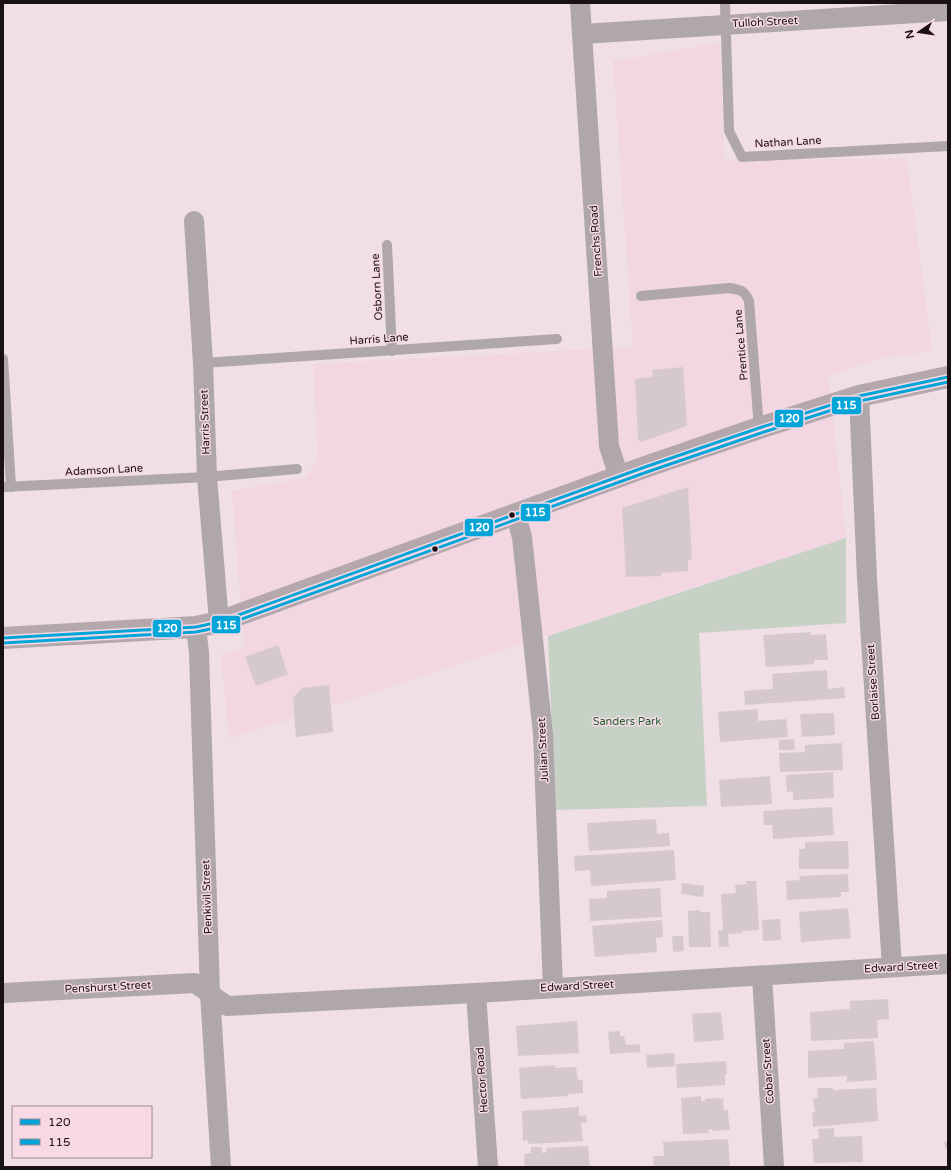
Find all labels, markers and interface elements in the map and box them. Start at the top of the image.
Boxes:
north arrow [899,12,939,52]
street label: Tulloh Street [732,14,798,30]
text: N [902,28,917,40]
street label: Nathan Lane [754,134,822,150]
street label: Frenchs Road [587,205,605,277]
street label: Osborn Lane [369,253,385,321]
street label: Prentice Lane [731,309,751,381]
street label: Harris Lane [349,330,409,348]
street label: Harris Street [197,389,213,455]
line badge: 115 [831,396,862,415]
text: 115 [836,399,856,412]
line badge: 120 [774,409,804,428]
text: 120 [779,412,799,425]
street label: Adamson Lane [65,461,143,479]
line badge: 115 [520,503,551,522]
text: 115 [525,506,545,519]
unlabelled marker [507,510,517,520]
line badge: 120 [464,518,494,537]
text: 120 [469,521,489,534]
unlabelled marker [430,544,440,554]
line badge: 115 [211,615,241,634]
line badge: 120 [152,619,182,638]
text: 115 [216,619,236,632]
text: 120 [157,622,177,635]
street label: Borlaise Street [864,644,882,720]
park label: Sanders Park [593,715,661,728]
street label: Julian Street [535,717,551,783]
street label: Penkivil Street [199,860,215,934]
street label: Edward Street [864,959,938,975]
street label: Penshurst Street [64,978,152,996]
street label: Edward Street [540,978,614,994]
street label: Cobar Street [759,1038,777,1104]
street label: Hector Road [473,1047,491,1113]
legend [12,1106,152,1158]
text: 120 [48,1115,71,1129]
text: 115 [48,1135,71,1149]

